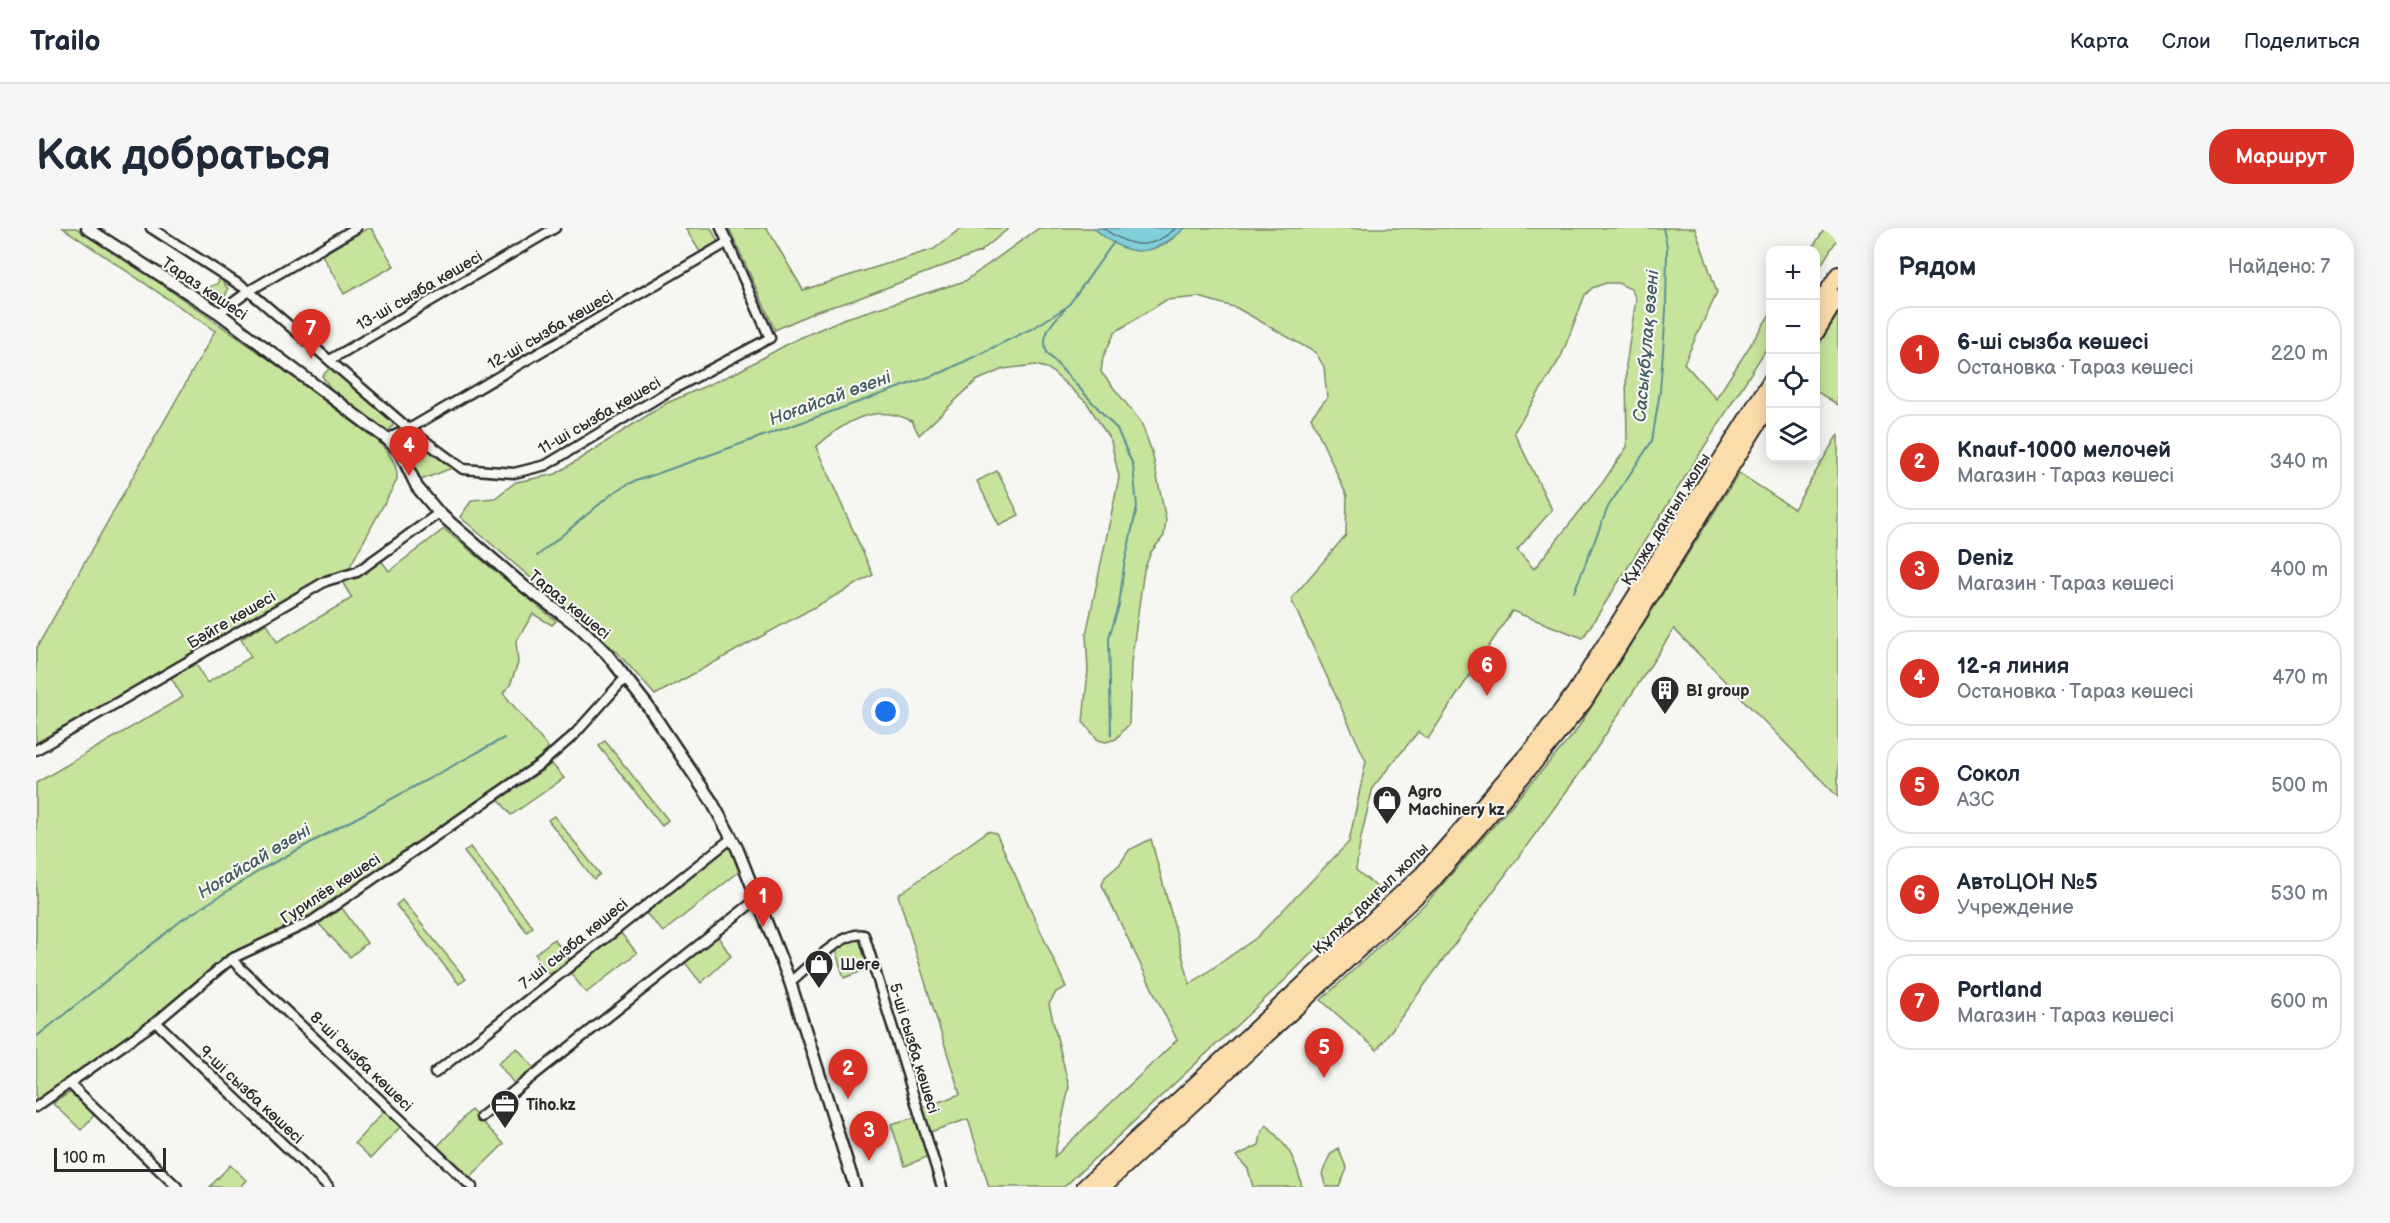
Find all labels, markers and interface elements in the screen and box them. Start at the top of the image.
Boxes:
text: Trailo [30,25,101,58]
text: Карта [2070,29,2129,54]
text: Слои [2162,29,2211,54]
text: Поделиться [2244,29,2360,54]
button: Маршрут [2209,129,2354,184]
text: Как добраться [36,131,331,182]
map controls [1766,246,1820,462]
button: + [1766,246,1820,300]
street label: 13-ші сызба көшесі [353,248,486,335]
text: Рядом [1898,252,1976,283]
street label: Тараз көшесі [158,254,251,325]
text: Найдено: 7 [2228,255,2330,279]
water label: Сасықбұлақ өзені [1629,269,1664,423]
street label: 12-ші сызба көшесі [485,287,617,374]
button: − [1766,300,1820,354]
pin: 7 [292,310,330,359]
text: 6-ші сызба көшесі [1957,329,2149,356]
text: 1 [1915,342,1924,366]
text: 220 m [2271,342,2328,366]
button: locate [1766,354,1820,408]
text: Остановка · Тараз көшесі [1957,356,2194,380]
water label: Ноғайсай өзені [766,366,894,430]
street label: 11-ші сызба көшесі [535,373,665,459]
button: layers [1766,408,1820,462]
pin: 4 [390,426,428,476]
text: Knauf-1000 мелочей [1957,437,2171,464]
street label: Құлжа даңғыл жолы [1618,450,1715,589]
text: 2 [1914,450,1925,474]
text: 340 m [2270,450,2328,474]
text: Магазин · Тараз көшесі [1957,464,2174,488]
text: Deniz [1957,545,2013,572]
text: 3 [1914,558,1925,582]
text: 400 m [2270,558,2328,582]
street label: Тараз көшесі [524,566,614,644]
text: Магазин · Тараз көшесі [1957,572,2174,596]
street label: Бәйге көшесі [184,587,279,653]
pin: 6 [1468,646,1506,696]
text: 12-я линия [1957,653,2069,680]
text: 4 [1914,666,1925,690]
text: 470 m [2272,666,2328,690]
building icon: BI group [1649,674,1681,716]
text: Остановка · Тараз көшесі [1957,680,2194,704]
place label: BI group [1686,682,1749,701]
your location [871,697,900,726]
text: Сокол [1957,761,2020,788]
text: 5 [1914,774,1925,798]
text: 500 m [2271,774,2328,798]
place label: Agro Machinery kz [1407,783,1505,820]
shop icon: Agro Machinery kz [1371,784,1403,826]
text: АЗС [1957,788,1994,812]
water label: Ноғайсай өзені [194,819,315,903]
street label: Құлжа даңғыл жолы [1310,839,1432,959]
street label: Гурилёв көшесі [277,850,384,929]
text: АвтоЦОН №5 [1957,869,2098,896]
pin: 1 [744,878,782,927]
text: 6 [1913,882,1926,906]
text: 530 m [2271,882,2328,906]
street label: 7-ші сызба көшесі [516,895,632,994]
text: Учреждение [1957,896,2074,920]
shop icon: Шеге [803,948,835,990]
place label: Шеге [840,956,880,975]
text: Portland [1957,977,2042,1004]
street label: 5-ші сызба көшесі [885,981,942,1116]
text: 7 [1914,990,1925,1014]
text: 600 m [2270,990,2328,1014]
text: Магазин · Тараз көшесі [1957,1004,2174,1028]
street label: 8-ші сызба көшесі [306,1008,416,1116]
pin: 5 [1304,1028,1344,1078]
street label: 9-ші сызба көшесі [195,1042,307,1148]
pin: 2 [828,1050,868,1099]
office icon: Tiho.kz [489,1088,521,1130]
place label: Tiho.kz [526,1096,576,1115]
pin: 3 [850,1112,888,1161]
scale bar [54,1145,166,1172]
text: 100 m [63,1149,106,1168]

